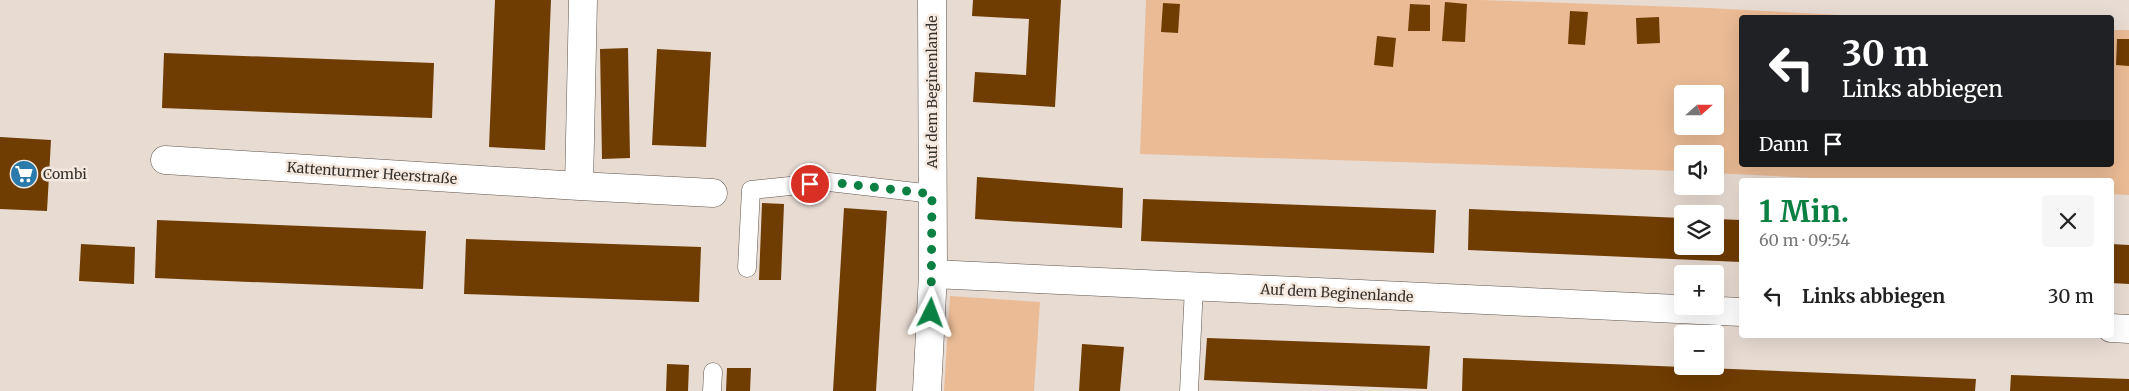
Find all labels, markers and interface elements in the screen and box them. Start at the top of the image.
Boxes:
street label: Auf dem Beginenlande [923,16,941,170]
text: 30 m [1842,32,1928,76]
icon: left [1759,35,1824,100]
text: Links abbiegen [1842,75,2003,103]
north arrow [1674,85,1724,135]
map controls [1674,85,1724,375]
icon: arrive [1819,130,1847,158]
text: Dann [1759,132,1809,156]
button: sound [1674,145,1724,195]
street label: Kattenturmer Heerstraße [286,158,458,188]
supermarket icon: Combi [9,159,39,189]
pin [789,163,831,205]
place label: Combi [43,165,87,183]
icon: arrive [796,170,824,198]
text: 1 Min. [1759,192,1849,230]
button: close [2042,195,2094,247]
button: layers [1674,205,1724,255]
text: 60 m · 09:54 [1759,230,1850,250]
button: + [1674,265,1724,315]
street label: Auf dem Beginenlande [1259,280,1414,306]
icon: left [1759,282,1787,310]
text: Links abbiegen [1802,284,1945,308]
text: 30 m [2048,284,2094,308]
position arrow [904,286,956,338]
button: − [1674,325,1724,375]

